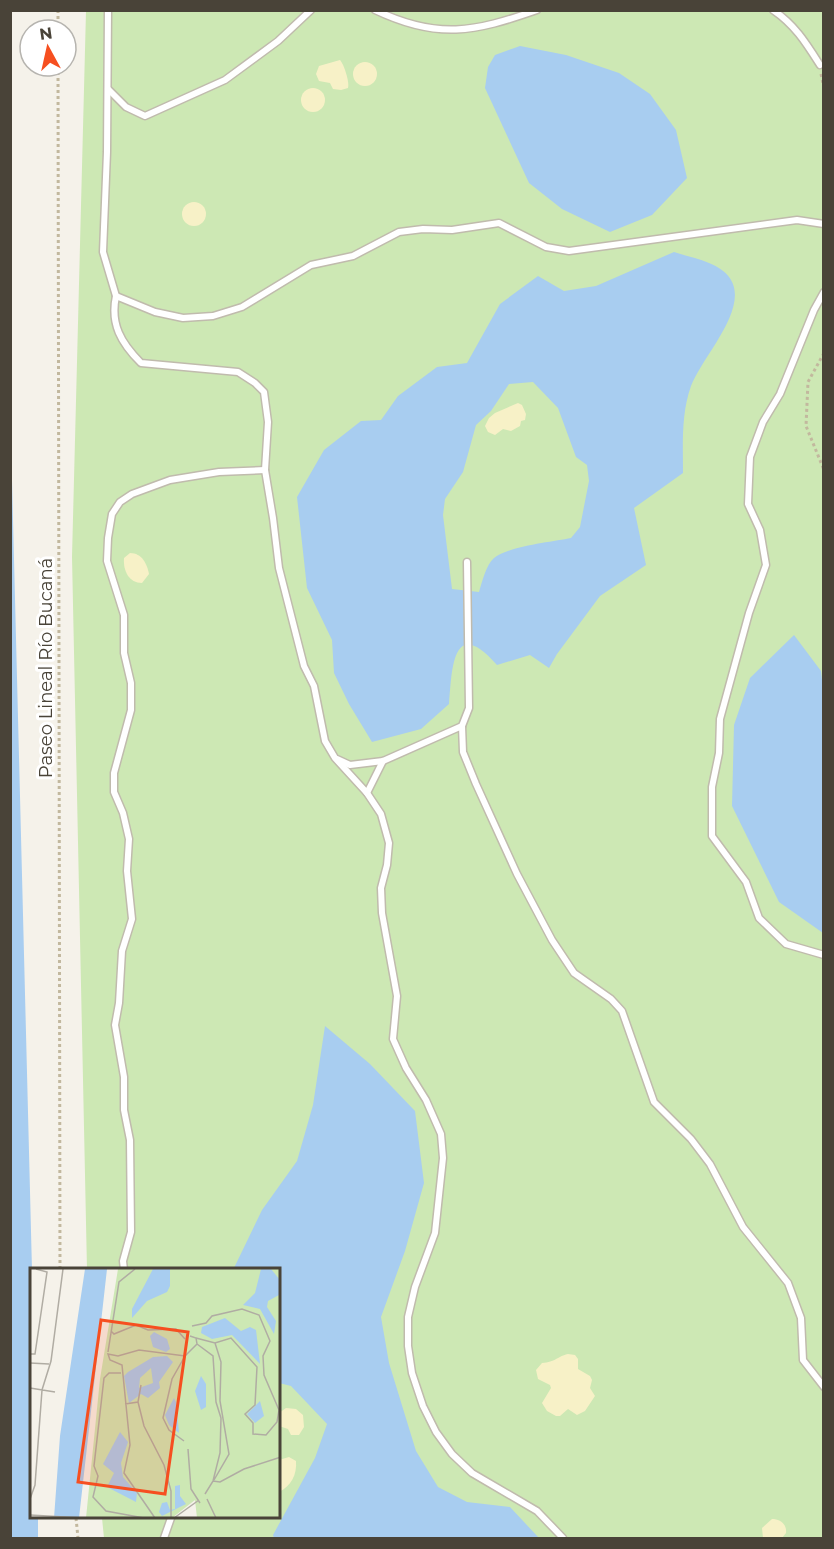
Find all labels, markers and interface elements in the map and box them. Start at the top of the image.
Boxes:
north arrow [18,18,78,78]
text: N [38,23,54,44]
street label: Paseo Lineal Río Bucaná [35,558,57,778]
inset map [30,1268,280,1519]

